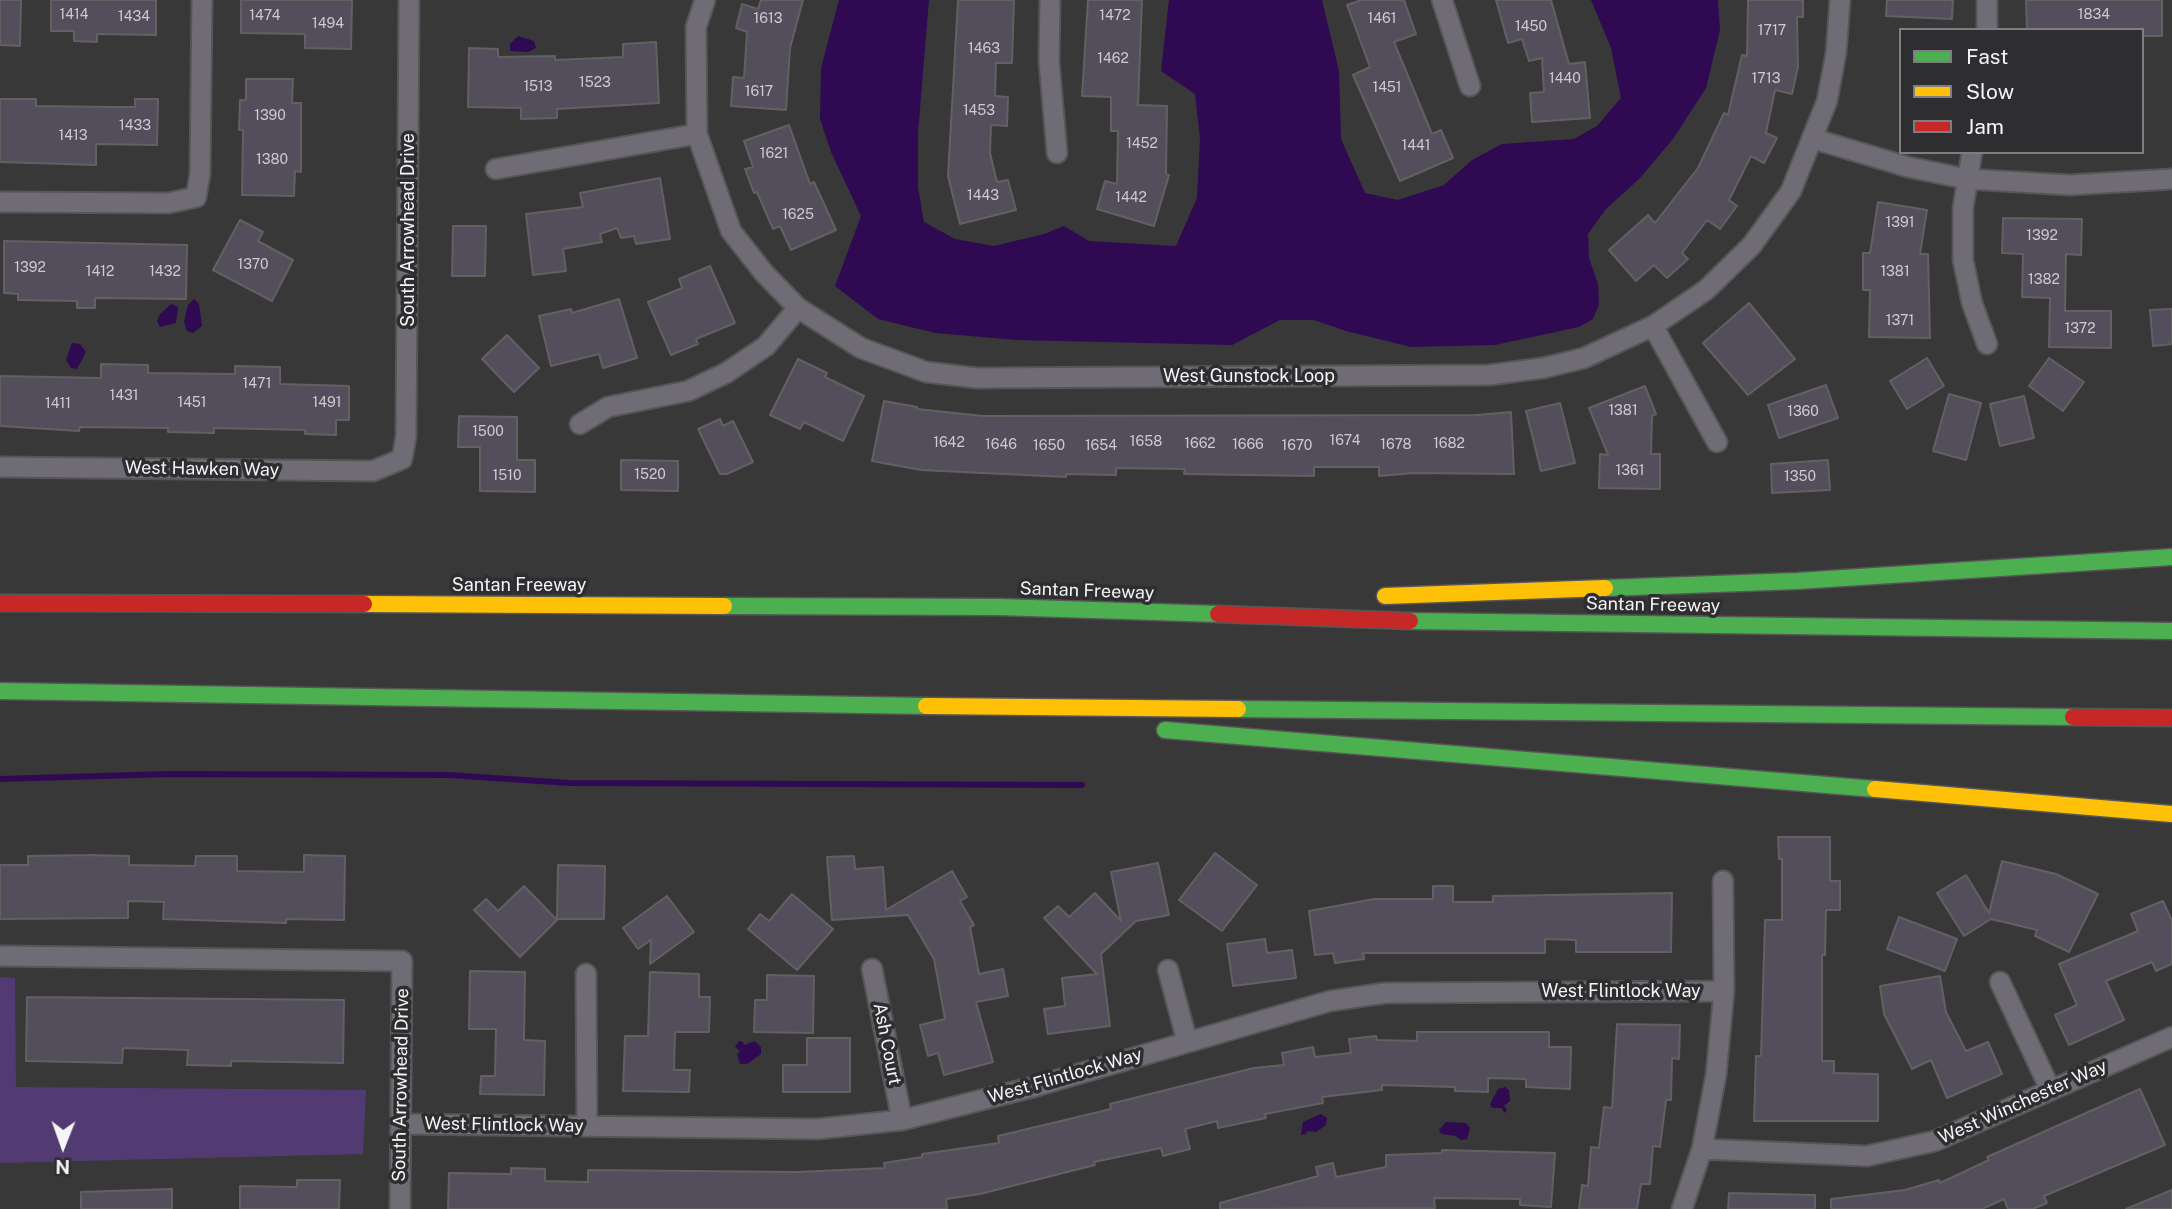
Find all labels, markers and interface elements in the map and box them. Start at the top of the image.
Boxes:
house number: 1414 [60,7,88,23]
house number: 1834 [2078,7,2110,23]
house number: 1474 [249,8,281,24]
house number: 1472 [1099,8,1131,24]
house number: 1434 [118,9,150,25]
house number: 1613 [754,11,782,27]
house number: 1461 [1368,11,1396,27]
house number: 1494 [312,16,344,32]
house number: 1450 [1515,19,1547,35]
house number: 1717 [1758,23,1786,39]
legend [1899,28,2144,154]
house number: 1463 [968,41,1000,57]
text: Fast [1966,44,2008,69]
house number: 1462 [1097,51,1129,67]
house number: 1440 [1549,71,1581,87]
house number: 1713 [1752,71,1780,87]
house number: 1523 [579,75,611,91]
house number: 1513 [523,79,553,95]
text: Slow [1966,79,2014,104]
house number: 1451 [1372,80,1402,96]
house number: 1617 [745,84,773,100]
house number: 1453 [963,103,995,119]
house number: 1390 [254,108,286,124]
text: Jam [1966,114,2004,139]
house number: 1433 [119,118,151,134]
house number: 1413 [58,128,88,144]
street label: South Arrowhead Drive [397,133,419,327]
house number: 1452 [1126,136,1158,152]
house number: 1441 [1402,138,1430,154]
house number: 1621 [760,146,788,162]
house number: 1380 [256,152,288,168]
house number: 1443 [967,188,999,204]
house number: 1442 [1115,190,1147,206]
house number: 1625 [782,207,814,223]
house number: 1391 [1886,215,1914,231]
house number: 1392 [2026,228,2058,244]
house number: 1370 [238,257,268,273]
house number: 1392 [14,260,46,276]
house number: 1412 [86,264,114,280]
house number: 1432 [149,264,181,280]
house number: 1381 [1880,264,1910,280]
house number: 1382 [2028,272,2060,288]
house number: 1371 [1886,313,1914,329]
house number: 1372 [2064,321,2096,337]
street label: West Gunstock Loop [1163,365,1335,387]
house number: 1471 [243,376,271,392]
house number: 1431 [109,388,139,404]
house number: 1451 [177,395,207,411]
house number: 1491 [313,395,341,411]
house number: 1411 [45,396,71,412]
house number: 1381 [1608,403,1638,419]
house number: 1360 [1787,404,1819,420]
house number: 1500 [472,424,504,440]
house number: 1674 [1330,433,1360,449]
house number: 1658 [1130,434,1162,450]
house number: 1642 [933,435,965,451]
house number: 1662 [1184,436,1216,452]
house number: 1682 [1433,436,1465,452]
house number: 1646 [985,437,1017,453]
house number: 1666 [1232,437,1264,453]
house number: 1678 [1380,437,1412,453]
house number: 1650 [1033,438,1065,454]
house number: 1654 [1085,438,1117,454]
house number: 1670 [1282,438,1312,454]
street label: West Hawken Way [125,457,279,481]
house number: 1361 [1616,463,1644,479]
house number: 1520 [634,467,666,483]
house number: 1510 [493,468,521,484]
house number: 1350 [1784,469,1816,485]
street label: Santan Freeway [452,574,586,596]
street label: Santan Freeway [1019,578,1155,604]
street label: Santan Freeway [1586,593,1720,617]
street label: West Flintlock Way [1541,980,1701,1002]
street label: South Arrowhead Drive [389,988,413,1182]
street label: Ash Court [868,1001,906,1087]
street label: West Flintlock Way [985,1044,1145,1108]
street label: West Winchester Way [1935,1055,2111,1149]
north arrow [28,1111,98,1181]
street label: West Flintlock Way [424,1113,584,1137]
text: N [55,1156,70,1178]

